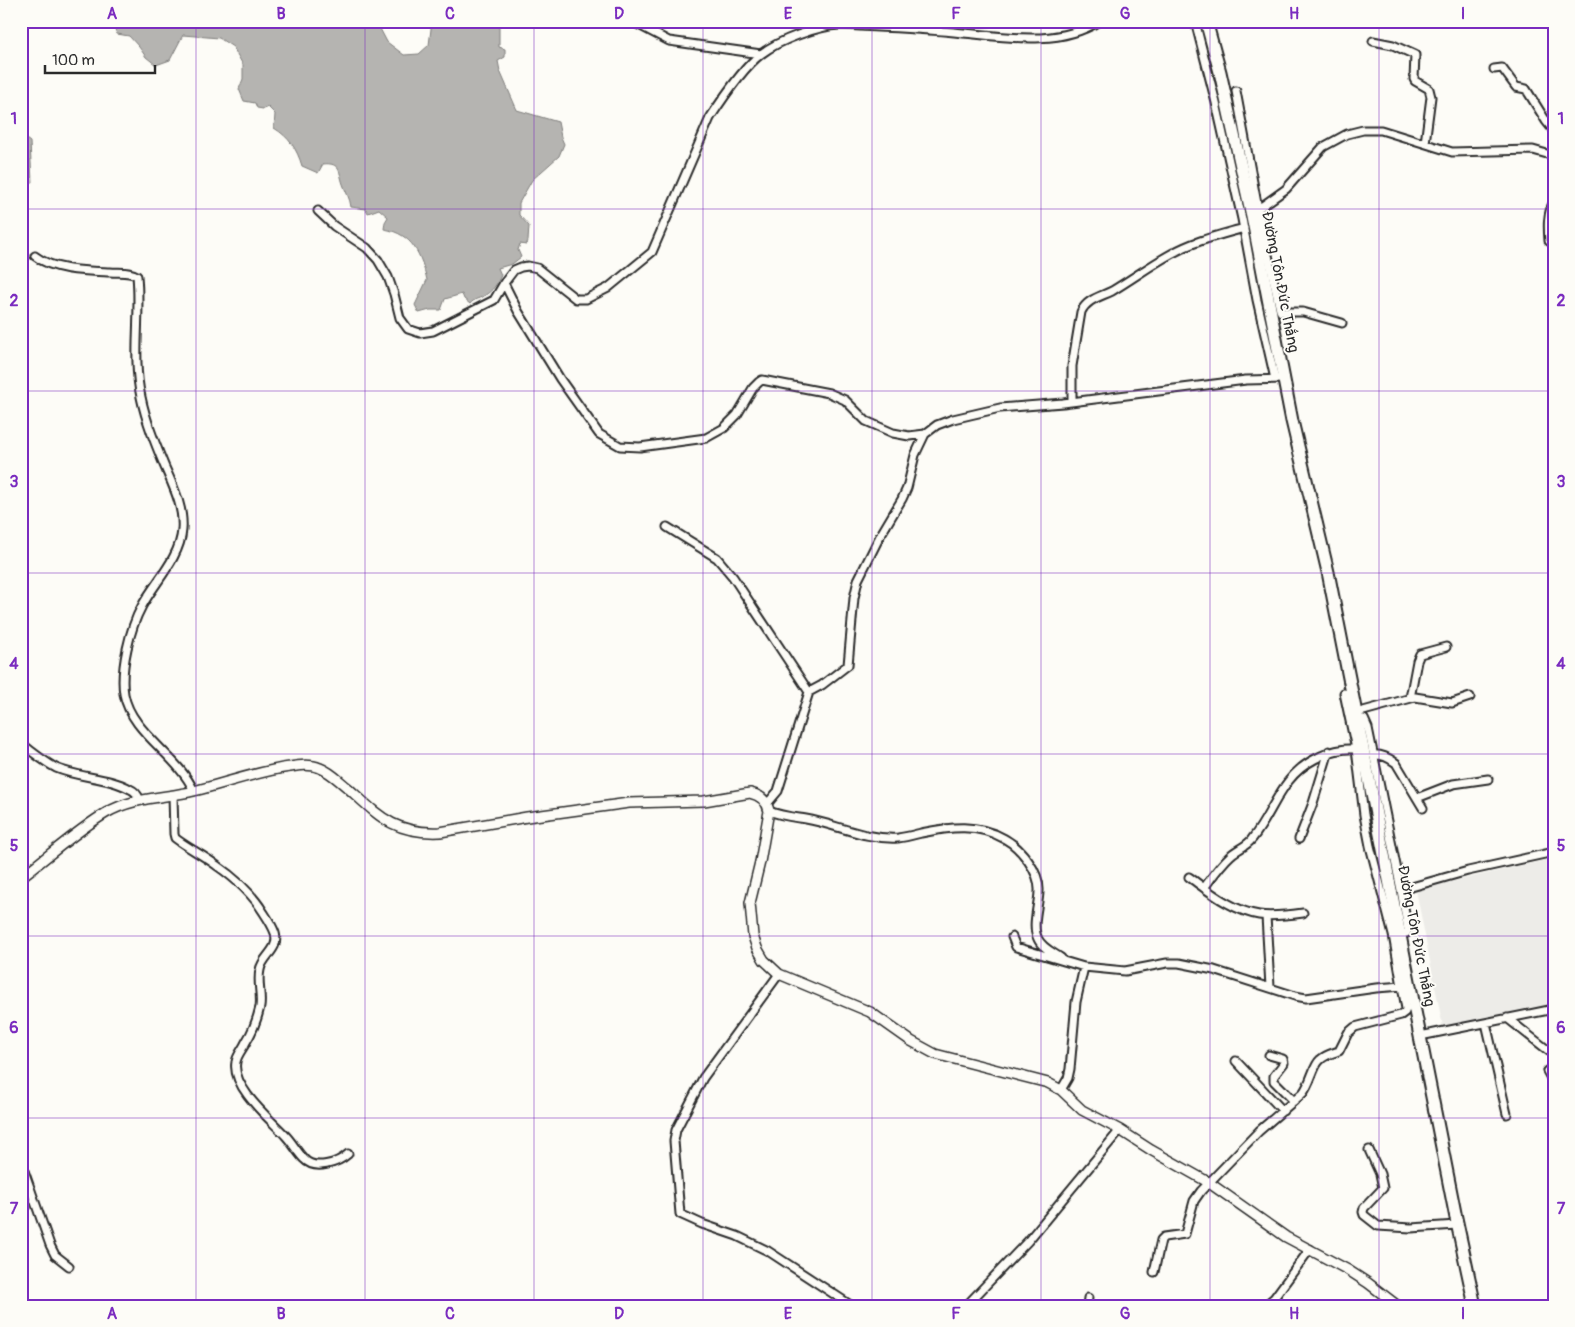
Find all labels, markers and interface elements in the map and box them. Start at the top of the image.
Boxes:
text: A [107,4,118,24]
text: B [276,4,286,24]
text: C [445,4,455,24]
text: D [614,4,624,24]
text: E [784,4,793,24]
text: F [951,4,961,24]
text: G [1120,4,1131,24]
text: H [1289,4,1299,24]
text: I [1461,4,1465,24]
scale bar [45,42,155,74]
text: 100 m [52,51,95,70]
text: 1 [11,109,17,129]
text: 1 [1558,109,1564,129]
street label: Đường Tôn Đức Thắng [1257,210,1303,354]
text: 2 [10,291,19,311]
text: 2 [1557,291,1566,311]
text: 3 [10,472,19,492]
text: 3 [1557,472,1566,492]
text: 4 [9,654,19,674]
text: 4 [1556,654,1566,674]
text: 5 [10,836,19,856]
text: 5 [1557,836,1566,856]
street label: Đường Tôn Đức Thắng [1393,864,1439,1008]
text: 6 [9,1018,19,1038]
text: 6 [1556,1018,1566,1038]
text: 7 [10,1199,19,1219]
text: 7 [1557,1199,1566,1219]
text: A [107,1304,118,1324]
text: B [276,1304,286,1324]
text: C [445,1304,455,1324]
text: D [614,1304,624,1324]
text: E [784,1304,793,1324]
text: F [951,1304,961,1324]
text: G [1120,1304,1131,1324]
text: H [1289,1304,1299,1324]
text: I [1461,1304,1465,1324]

